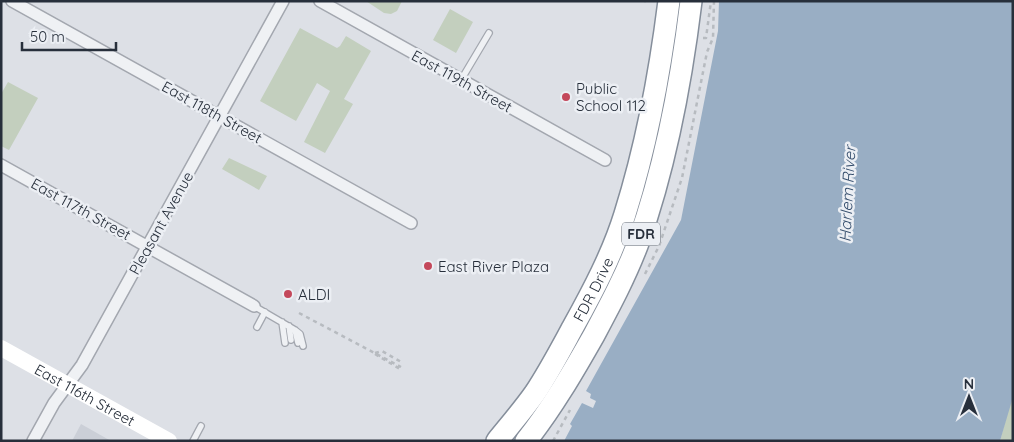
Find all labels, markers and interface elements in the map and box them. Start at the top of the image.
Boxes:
scale bar [22,20,116,52]
text: 50 m [30,27,65,46]
street label: East 119th Street [408,46,516,116]
street label: East 118th Street [159,77,265,147]
place label: Public School 112 [576,79,646,115]
marker: Public School 112 [560,91,572,103]
water label: Harlem River [834,143,860,243]
street label: Pleasant Avenue [125,168,197,278]
street label: East 117th Street [28,174,134,244]
road number: FDR [622,222,660,245]
street label: FDR Drive [568,254,617,325]
place label: East River Plaza [438,257,549,276]
marker: East River Plaza [422,260,434,272]
place label: ALDI [298,285,330,304]
marker: ALDI [282,288,294,300]
street label: East 116th Street [31,359,139,430]
north arrow [944,372,994,422]
text: N [964,375,974,393]

